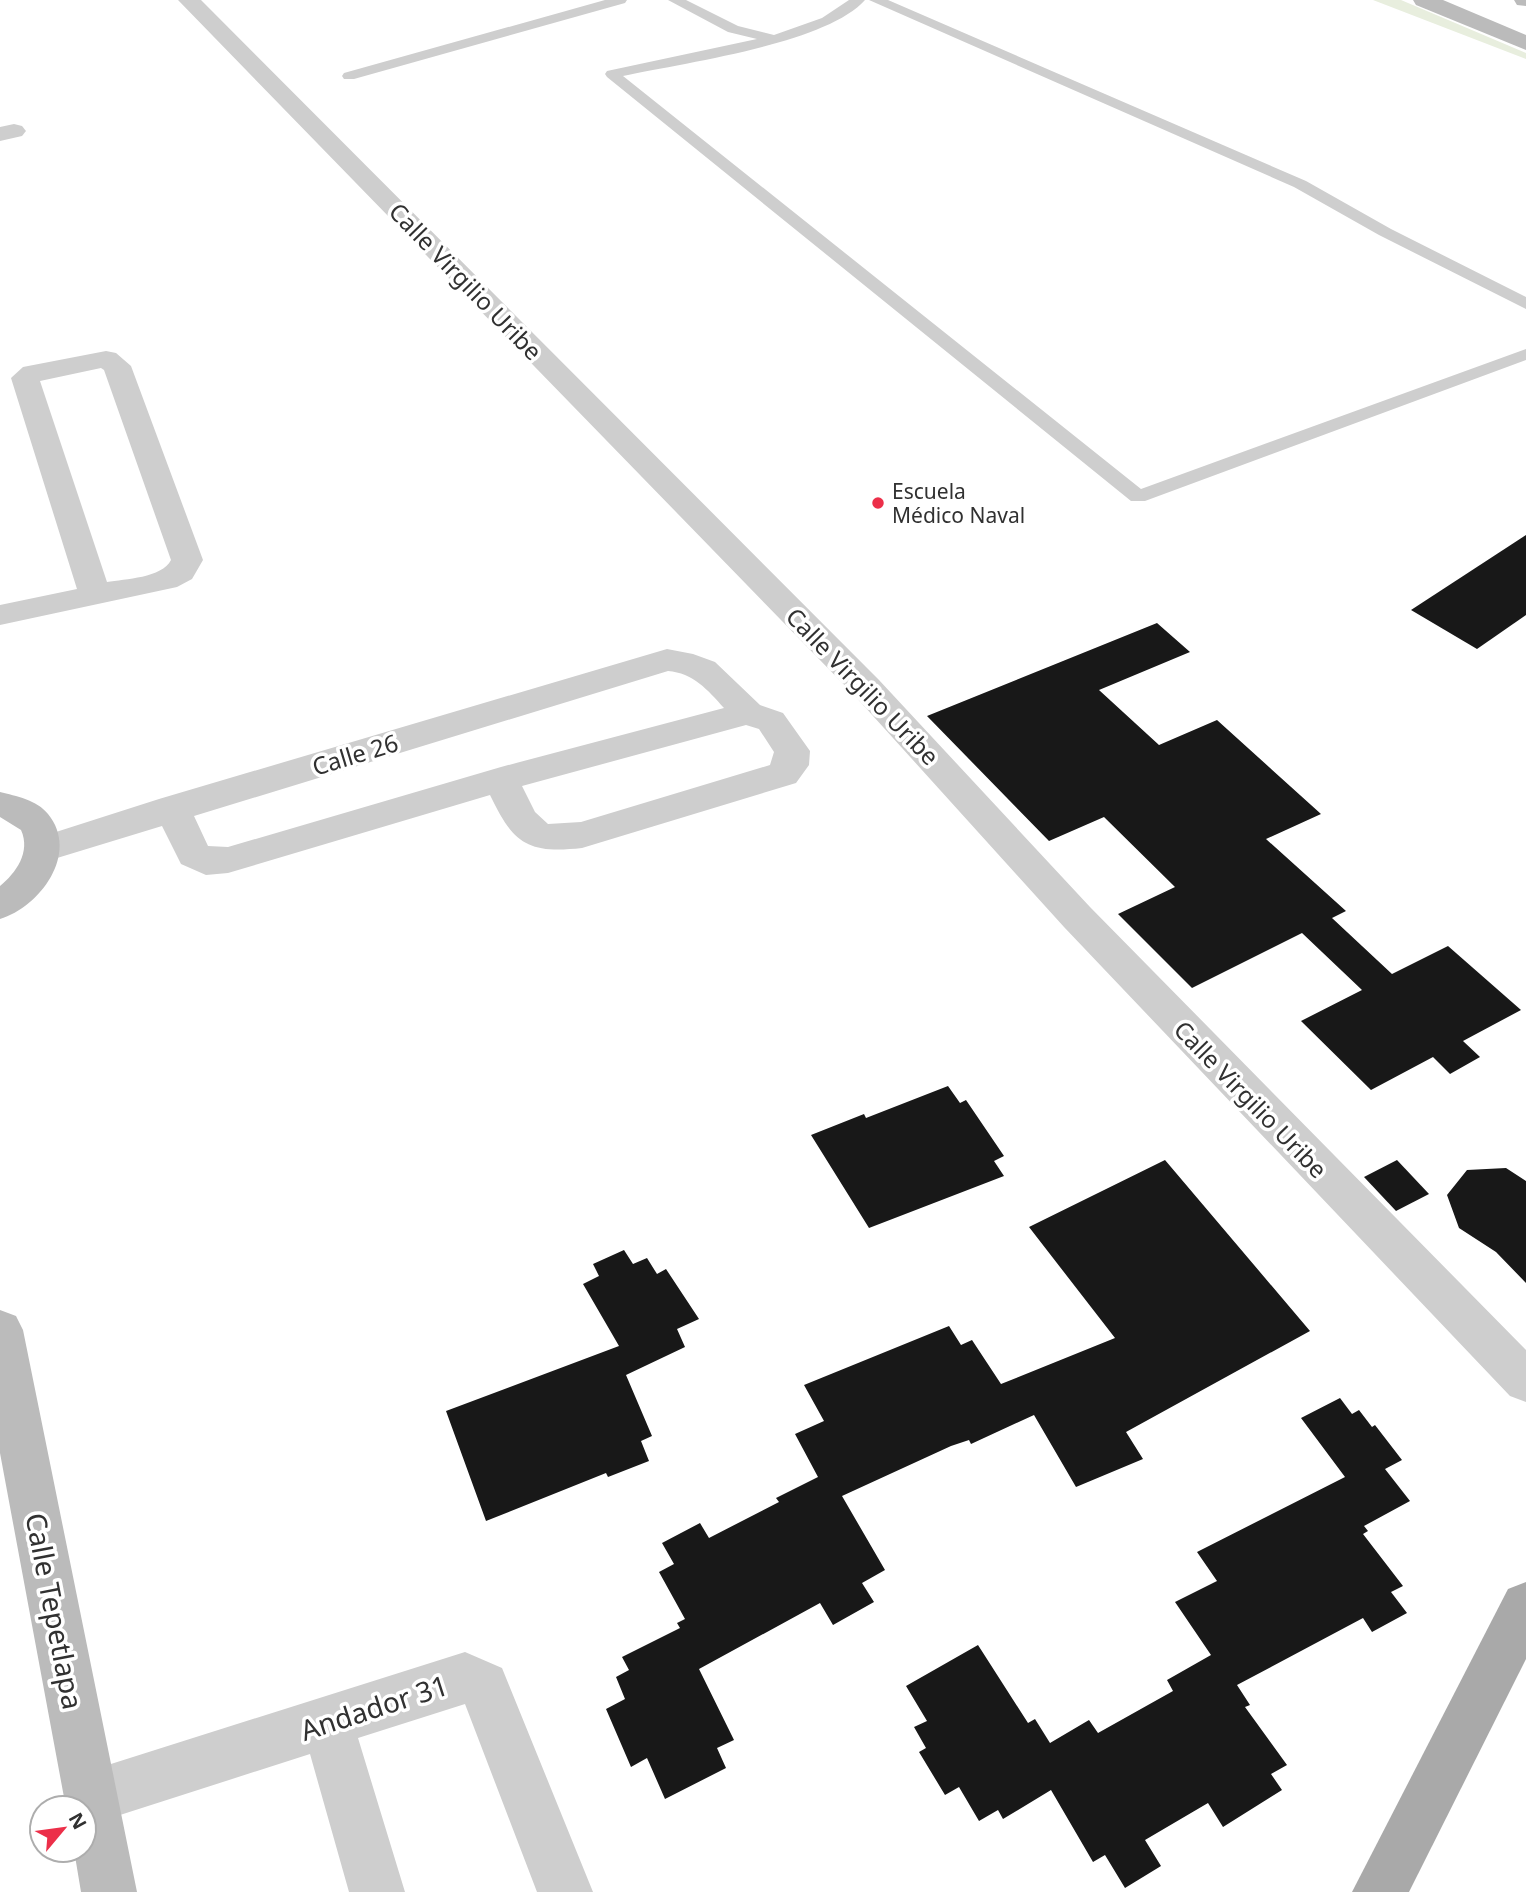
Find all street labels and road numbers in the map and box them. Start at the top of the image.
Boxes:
street label: Calle Virgilio Uribe [382,195,550,367]
street label: Calle Virgilio Uribe [779,600,947,772]
street label: Calle 26 [308,725,402,783]
street label: Calle Virgilio Uribe [1167,1013,1335,1185]
street label: Calle Tepetlapa [17,1510,93,1712]
street label: Andador 31 [295,1665,453,1749]

